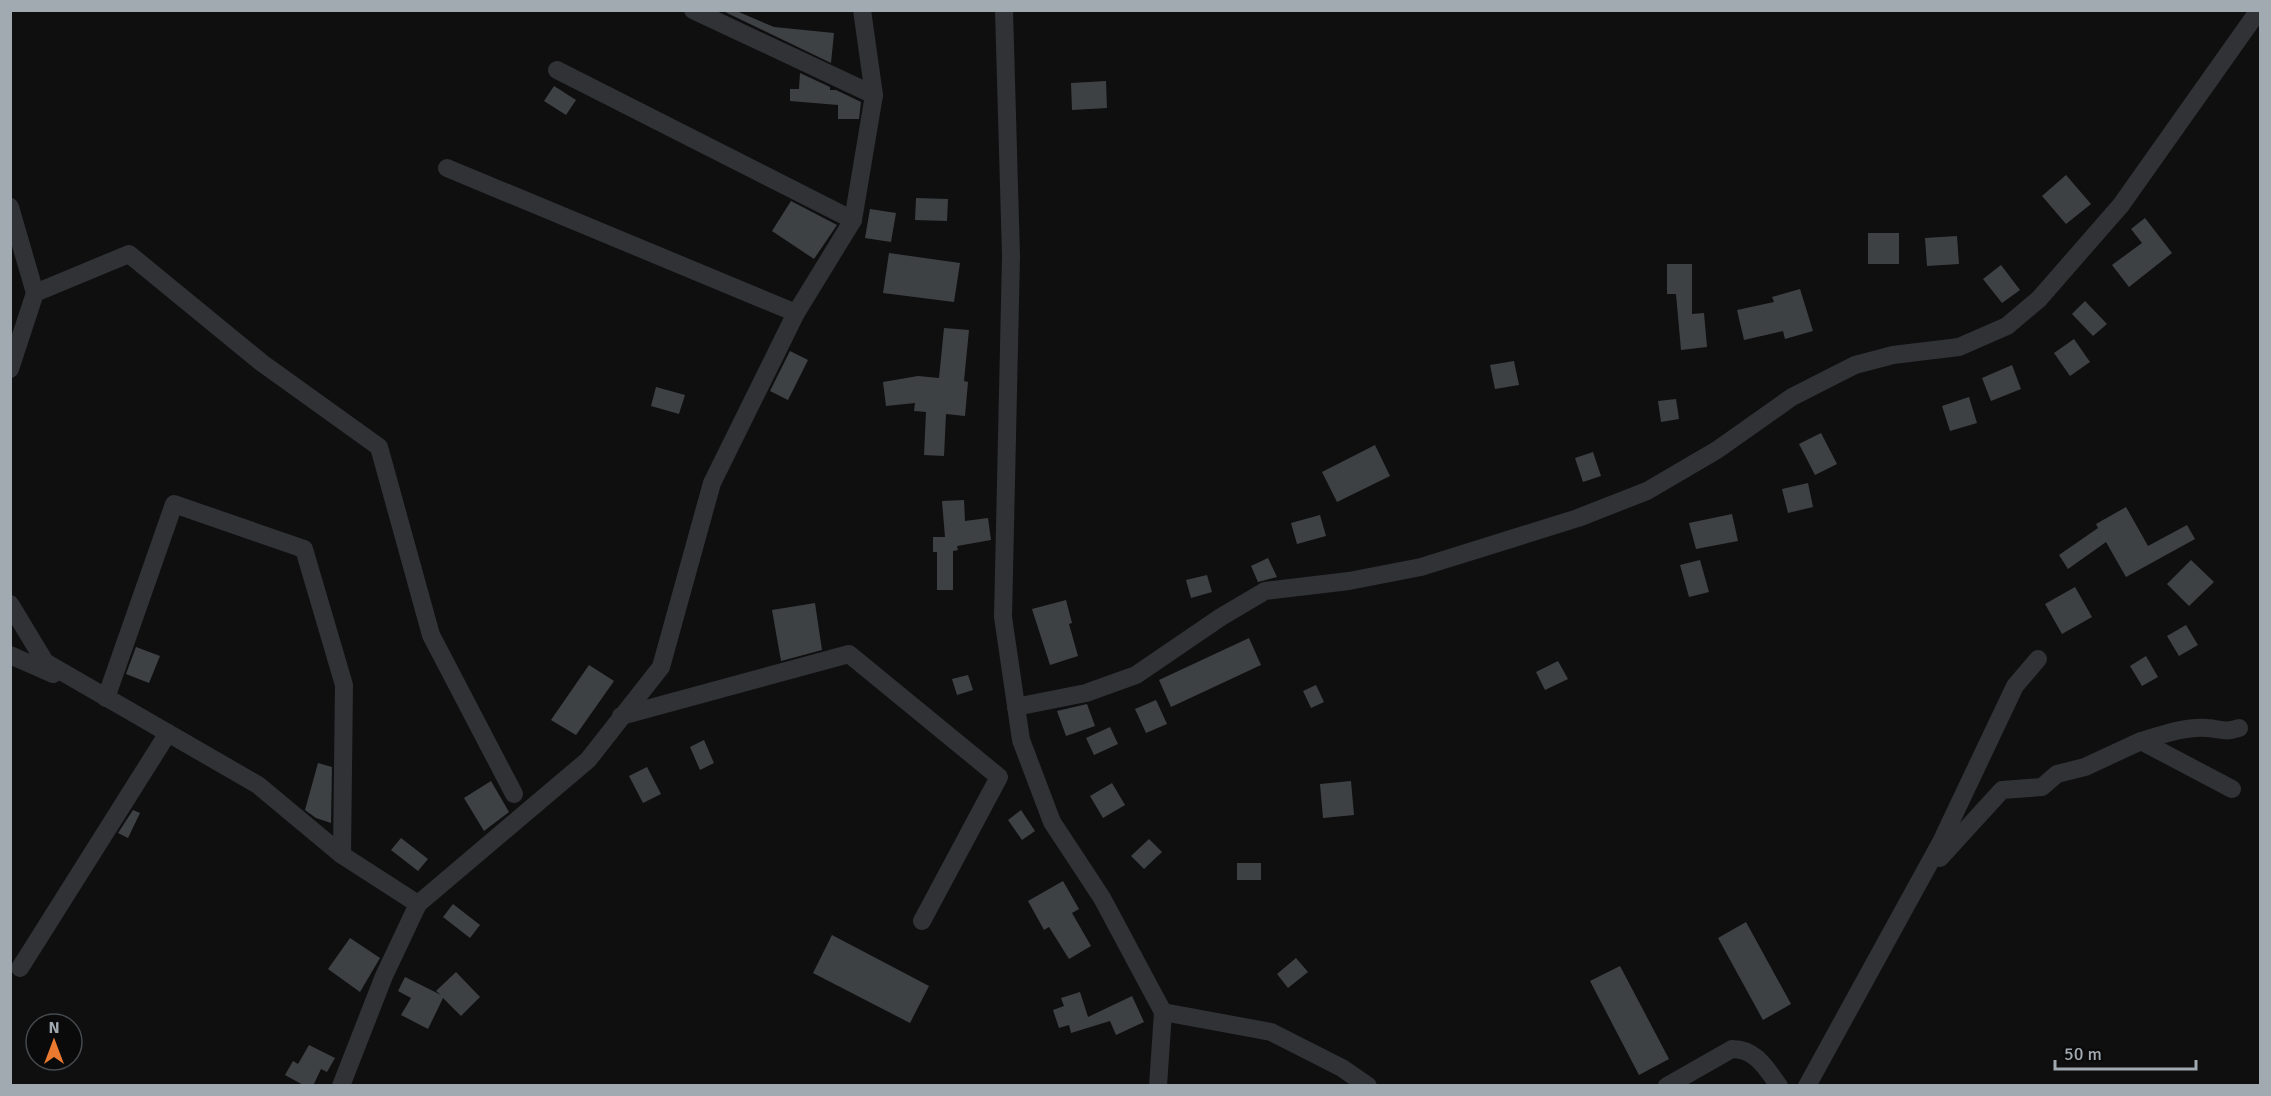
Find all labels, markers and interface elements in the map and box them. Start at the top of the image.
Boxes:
north arrow [24,1012,84,1072]
text: N [48,1018,60,1038]
scale bar [2055,1033,2196,1071]
text: 50 m [2064,1043,2102,1065]

